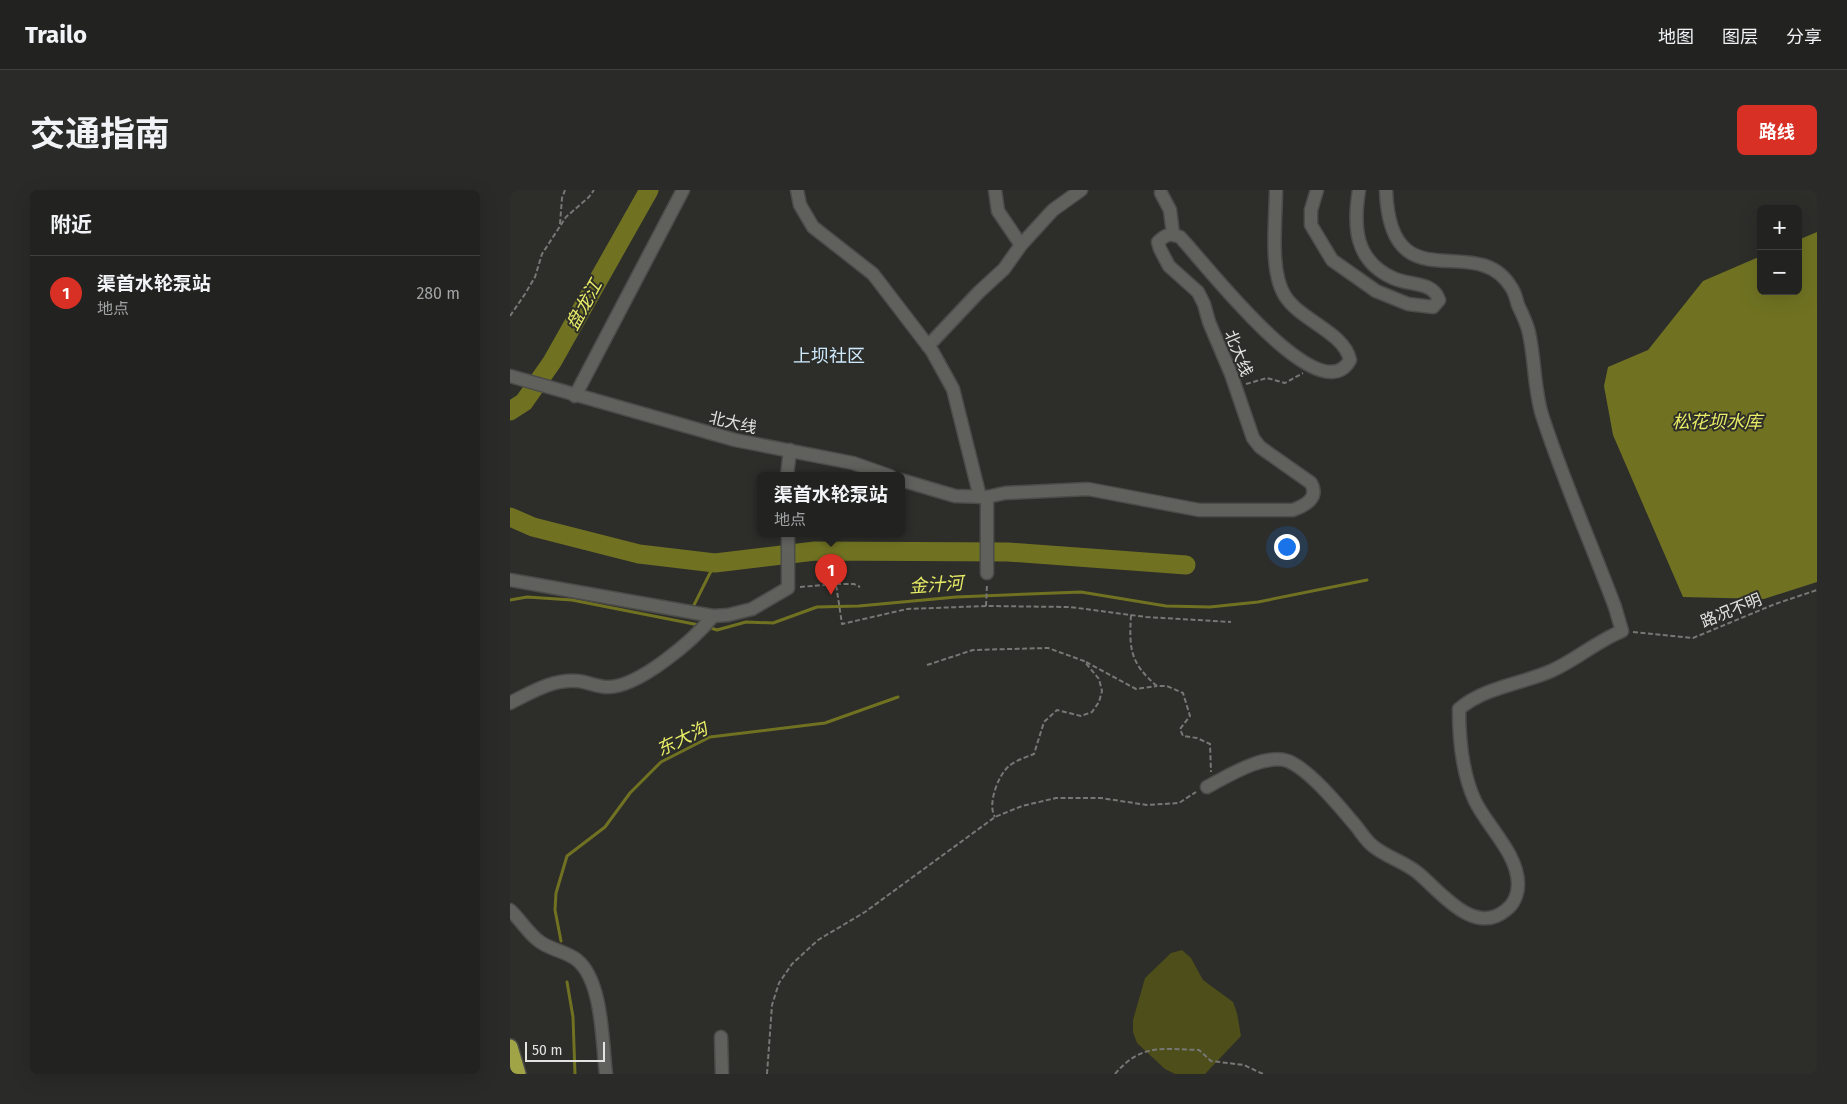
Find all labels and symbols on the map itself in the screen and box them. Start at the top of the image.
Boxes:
water label: 盘龙江 [561,274,608,334]
street label: 北大线 [1221,327,1256,379]
district label: 上坝社区 [793,345,865,367]
street label: 北大线 [707,408,758,437]
water label: 松花坝水库 [1672,411,1765,433]
your location [1274,534,1300,560]
pin: 1 [815,554,847,595]
water label: 金汁河 [908,572,967,598]
street label: 路况不明 [1698,590,1764,631]
water label: 东大沟 [653,716,713,761]
scale bar [525,1039,605,1062]

